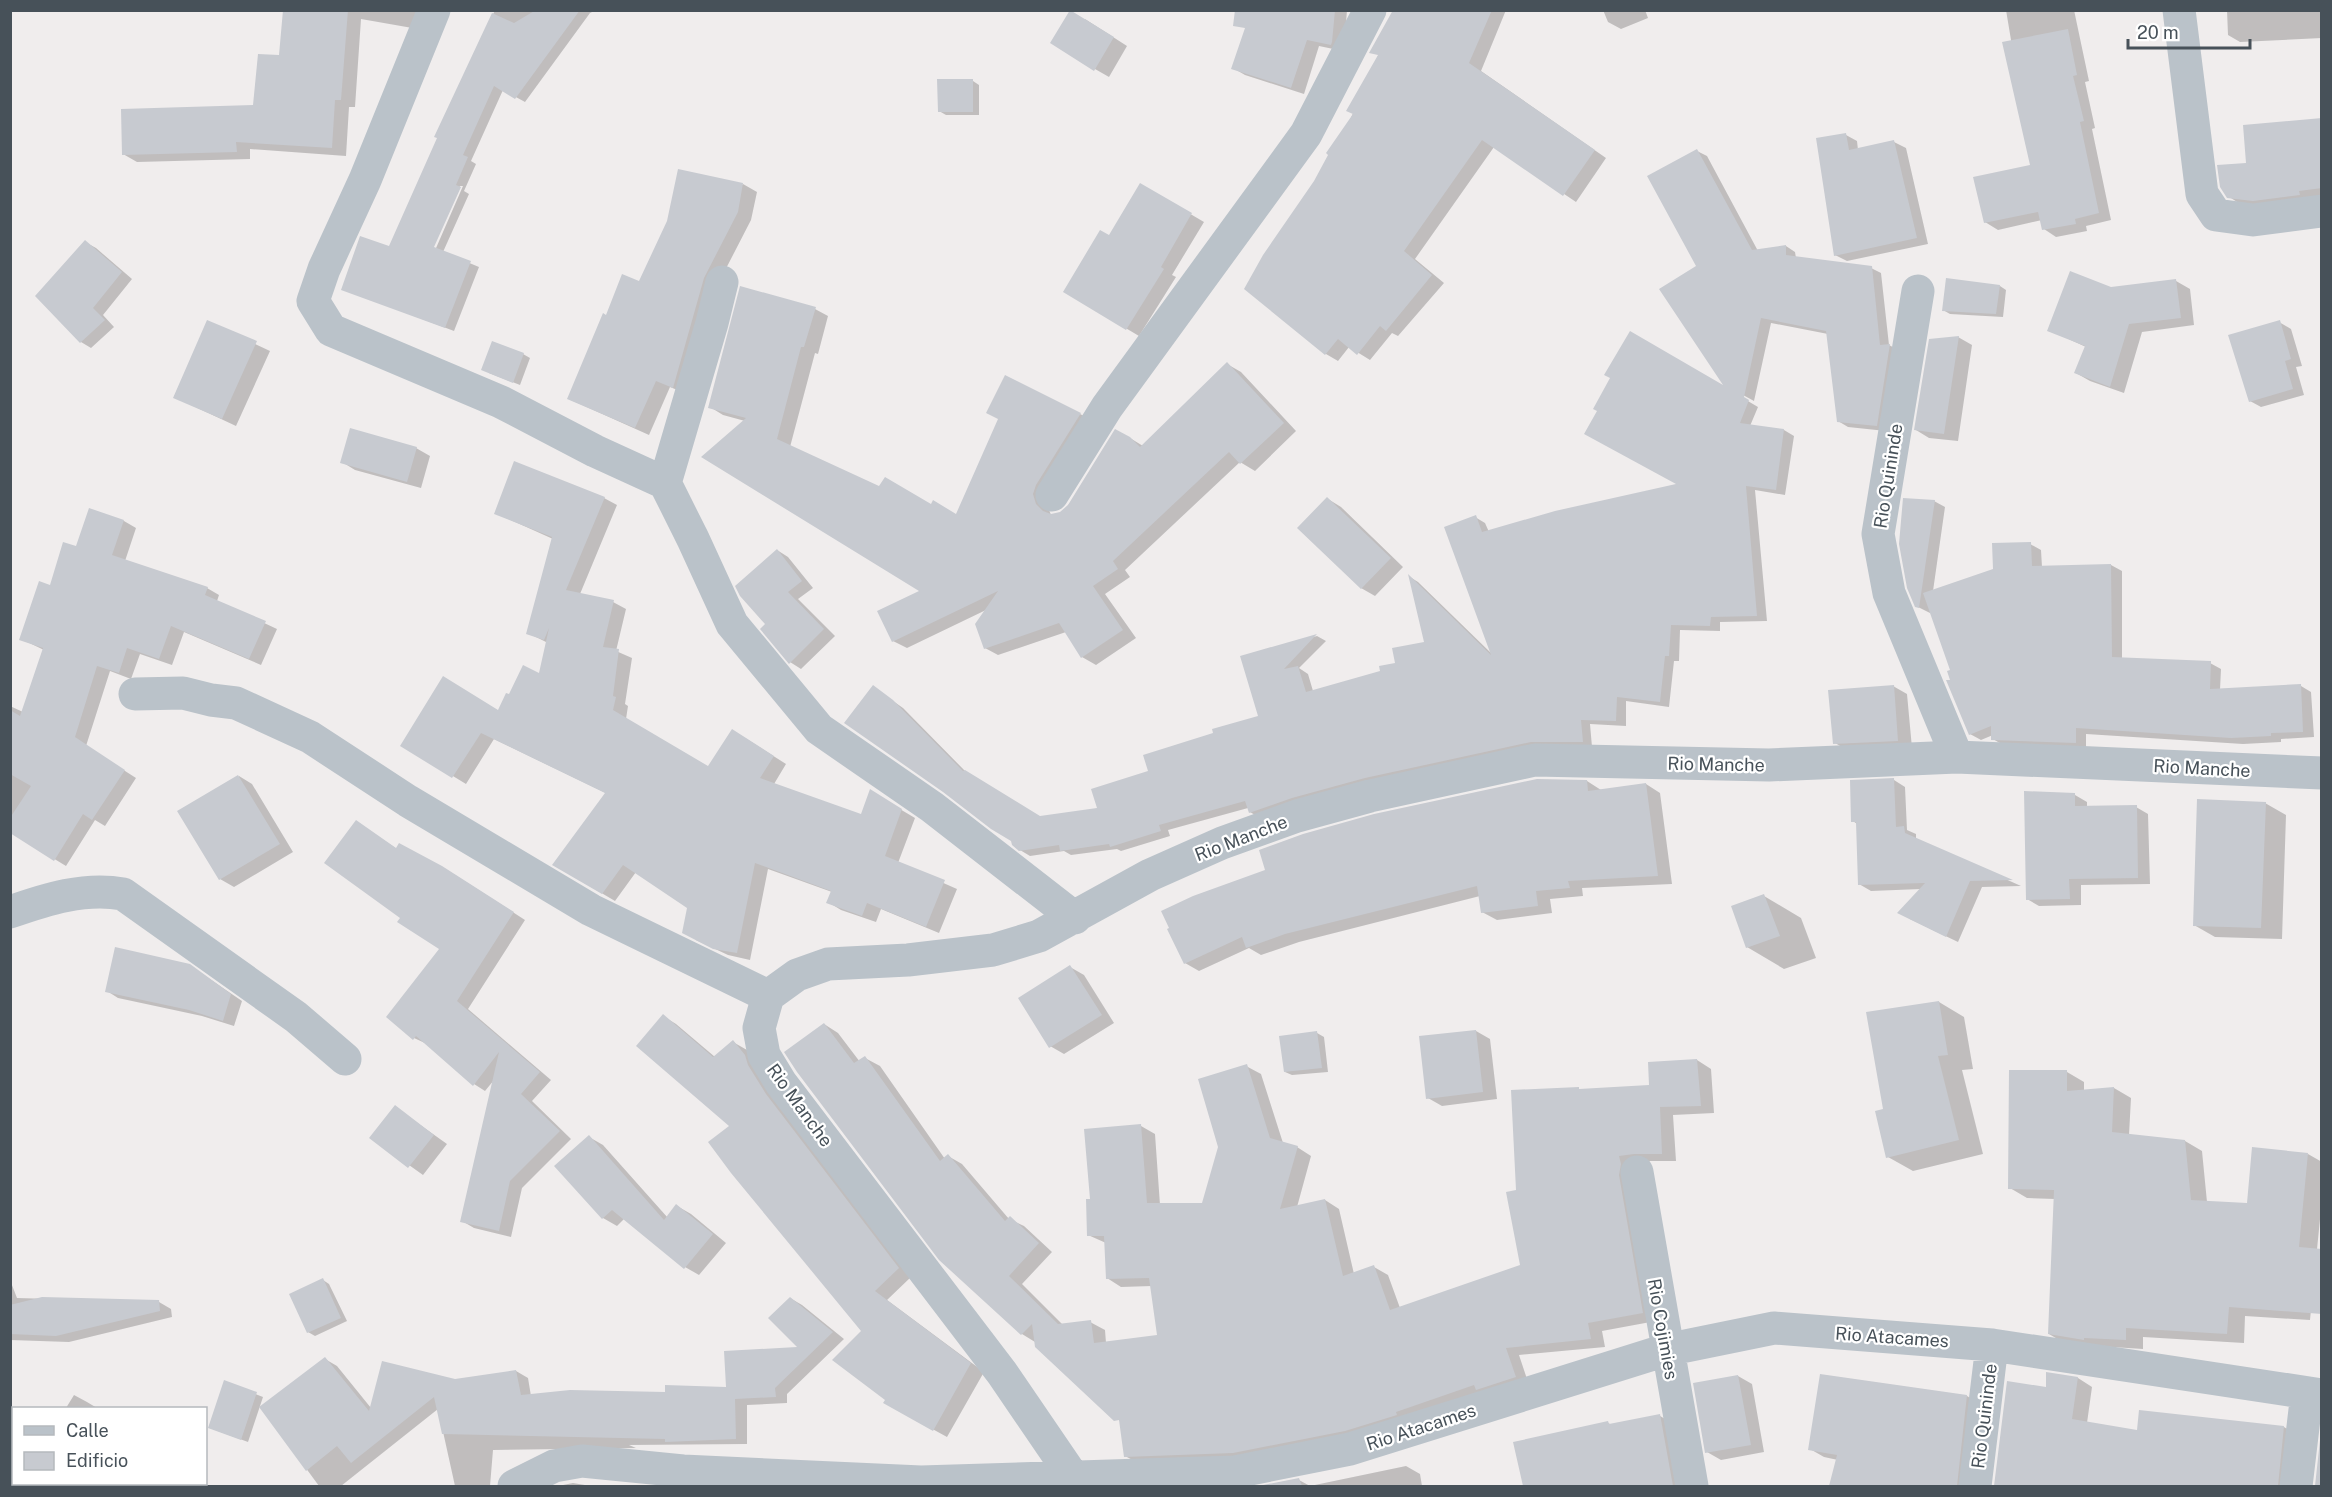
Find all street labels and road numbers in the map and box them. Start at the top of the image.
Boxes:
street label: Rio Quininde [1869,422,1907,530]
street label: Rio Manche [1667,753,1765,775]
street label: Rio Manche [2153,755,2251,781]
street label: Rio Manche [1192,811,1290,865]
street label: Rio Manche [763,1059,837,1151]
street label: Rio Cojimies [1644,1277,1682,1381]
street label: Rio Atacames [1834,1323,1950,1351]
street label: Rio Quininde [1967,1362,2001,1470]
street label: Rio Atacames [1364,1399,1478,1455]

